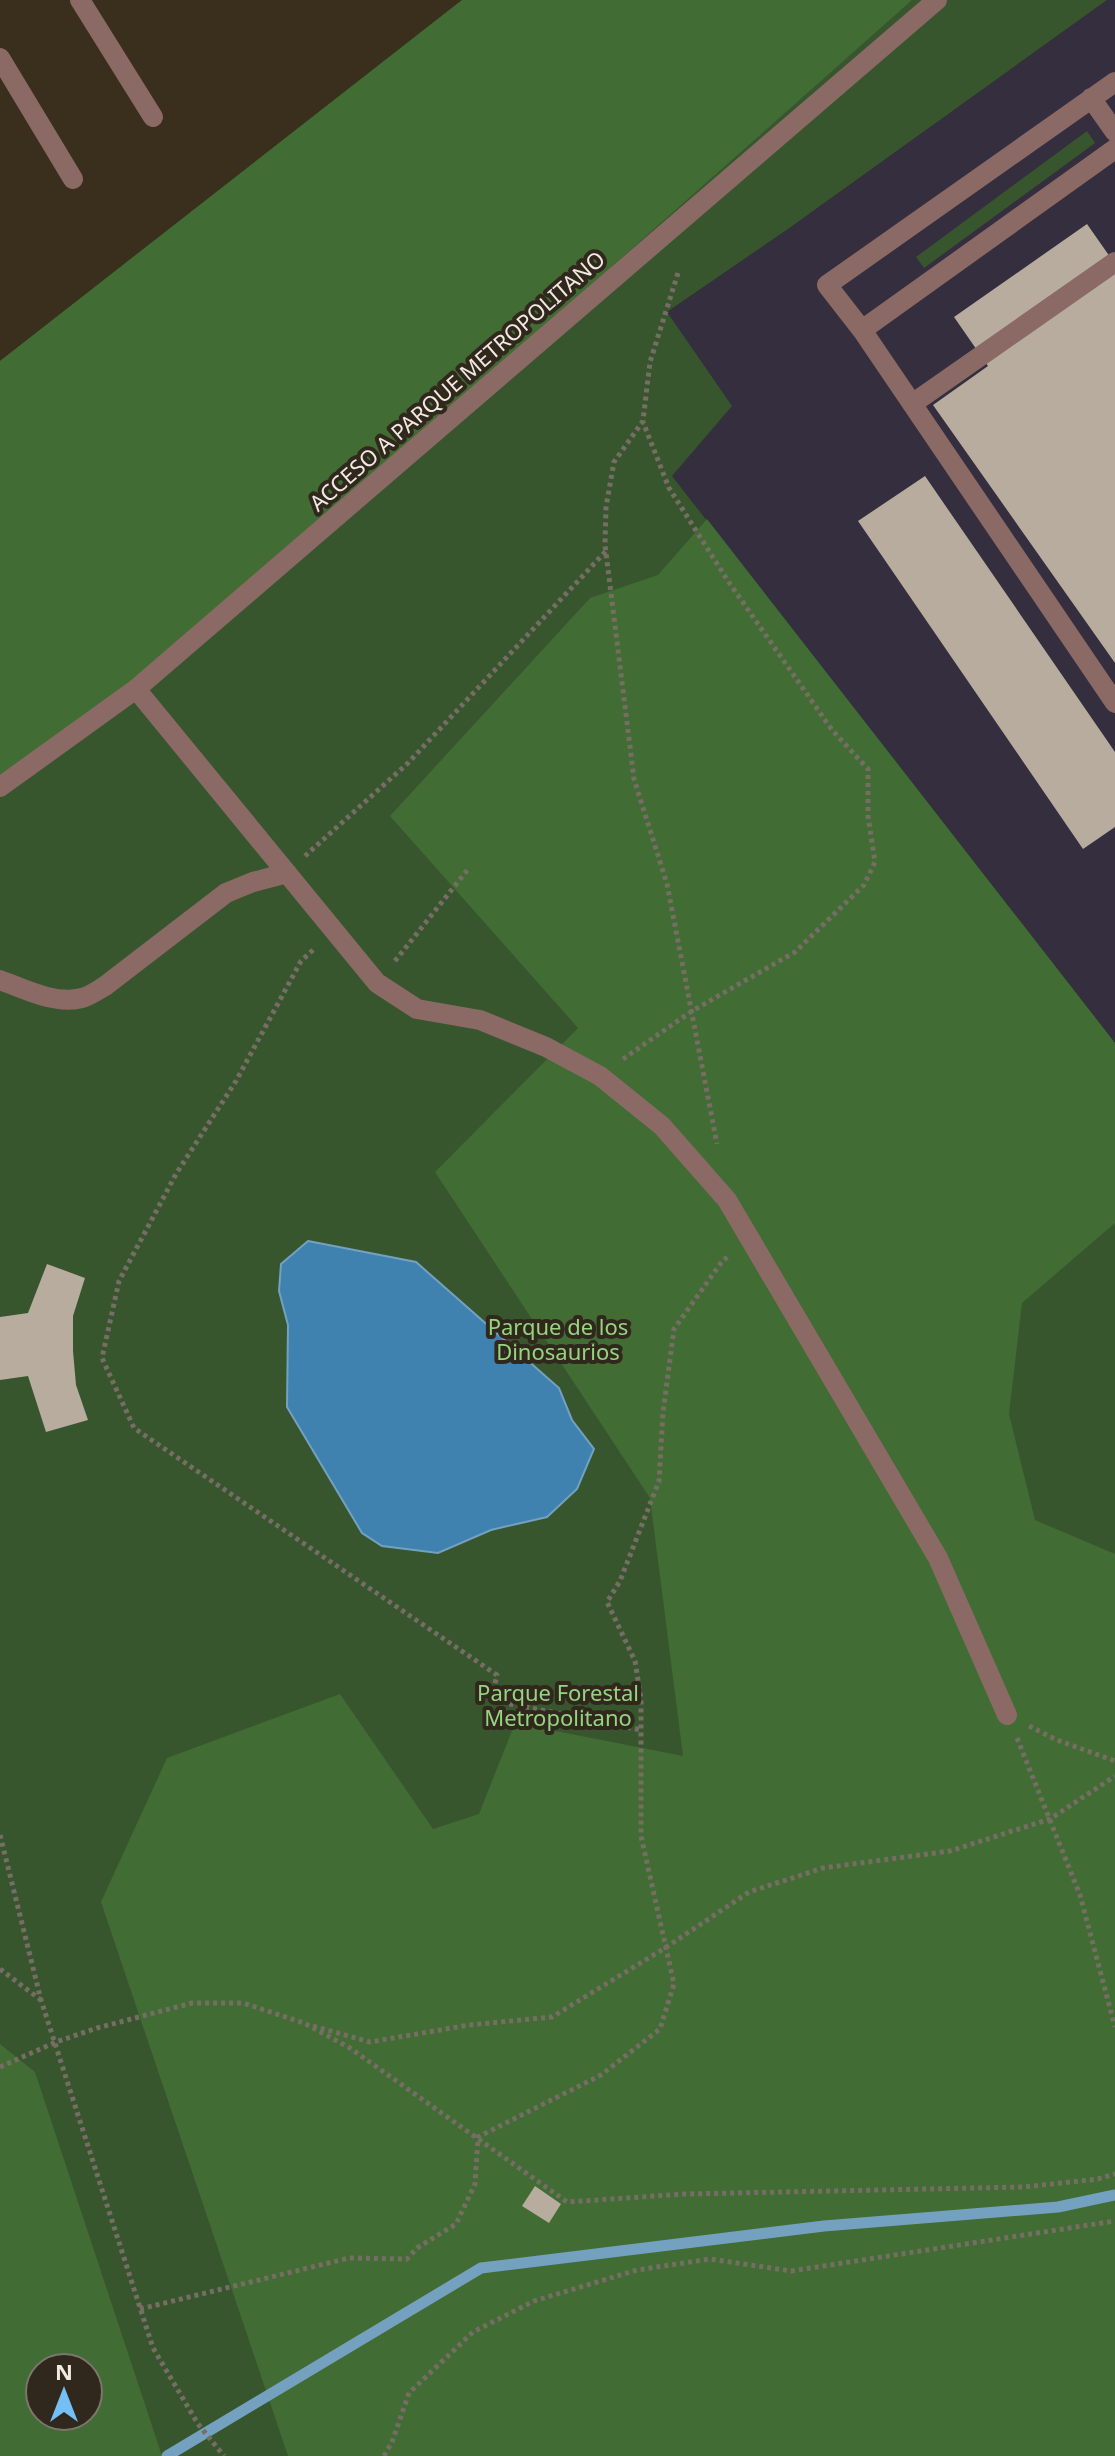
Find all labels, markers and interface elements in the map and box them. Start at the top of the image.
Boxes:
street label: ACCESO A PARQUE METROPOLITANO [302,243,611,517]
park label: Parque de los Dinosaurios [488,1311,628,1366]
park label: Parque Forestal Metropolitano [477,1677,639,1732]
north arrow [24,2352,104,2432]
text: N [55,2356,73,2386]

